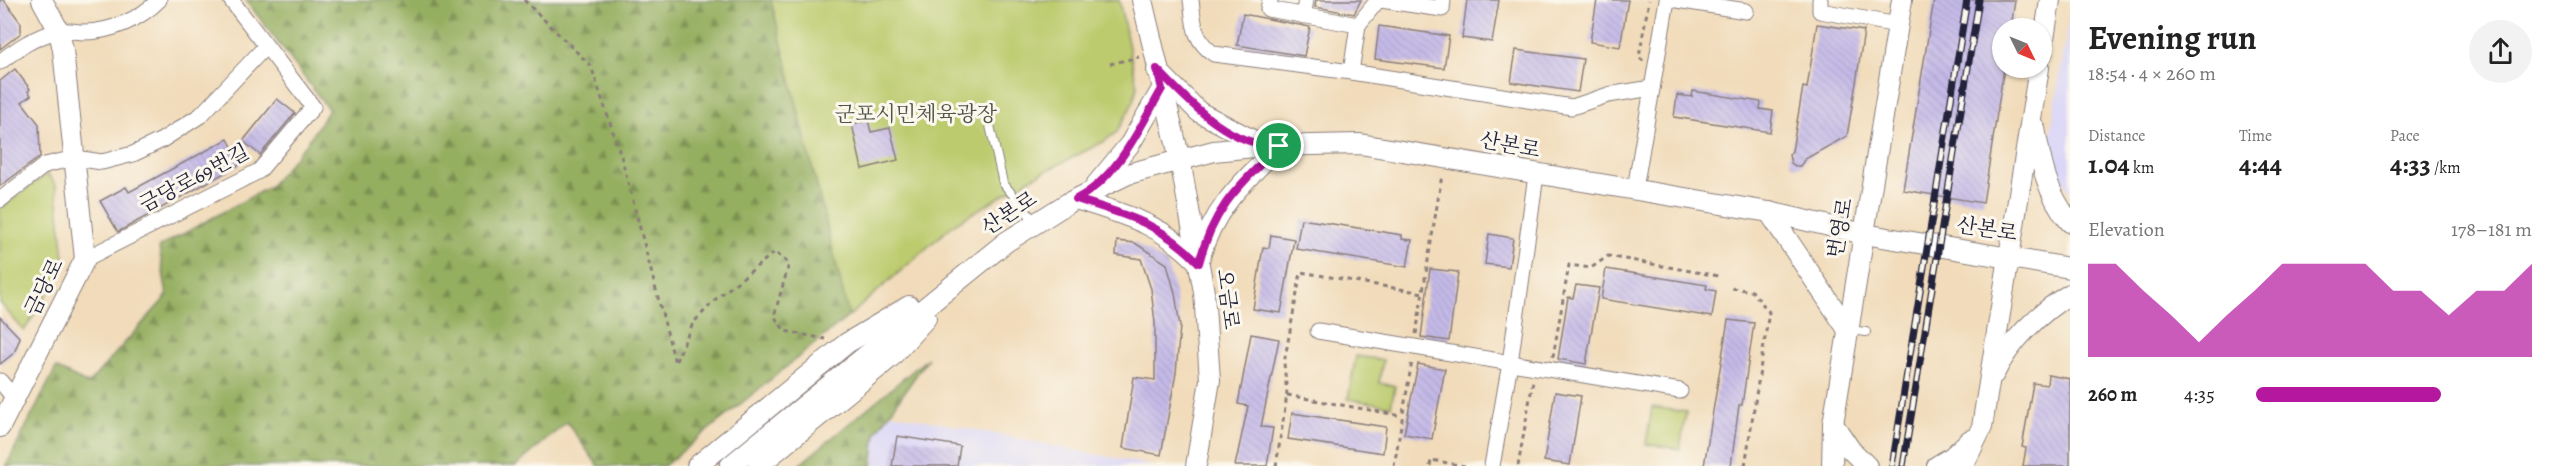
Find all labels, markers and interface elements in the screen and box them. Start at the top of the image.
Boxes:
text: Evening run [2088,15,2257,60]
north arrow [1992,18,2052,78]
map controls [1992,18,2052,78]
button: share [2469,20,2532,83]
text: 18:54 · 4 × 260 m [2088,60,2216,87]
park label: 군포시민체육광장 [835,100,998,128]
pin [1253,120,1304,171]
street label: 산본로 [1477,125,1543,165]
text: Distance [2088,125,2145,147]
text: Time [2239,125,2272,147]
text: Pace [2390,125,2420,147]
icon: arrive [1262,129,1295,162]
street label: 금당로69번길 [134,137,254,219]
text: 1.04 [2088,147,2130,182]
text: 4:44 [2239,147,2282,182]
text: 4:33 [2390,147,2431,182]
text: km [2130,157,2154,179]
text: /km [2431,157,2460,179]
street label: 산본로 [976,185,1042,241]
street label: 번영로 [1821,196,1859,260]
street label: 산본로 [1955,210,2019,248]
text: Elevation [2088,216,2165,243]
text: 178–181 m [2451,216,2532,243]
street label: 금당로 [18,254,70,320]
street label: 오금로 [1210,267,1246,331]
text: 260 m [2088,381,2137,408]
text: 4:35 [2184,381,2215,408]

